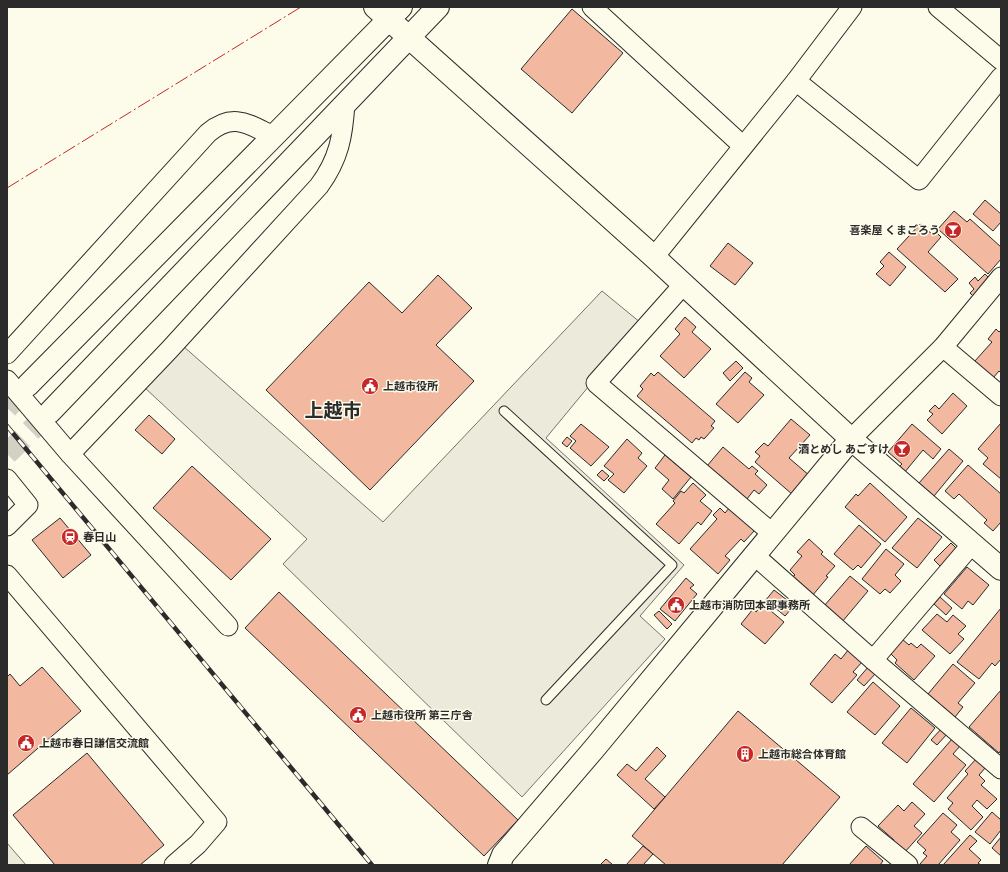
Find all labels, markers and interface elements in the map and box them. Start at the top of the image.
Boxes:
bar icon: 喜楽屋 くまごろう [943,220,963,240]
place label: 喜楽屋 くまごろう [849,224,940,237]
public building icon: 上越市役所 [360,376,380,396]
place label: 上越市役所 [383,380,438,393]
district label: 上越市 [304,399,362,422]
bar icon: 酒とめし あごすけ [892,439,912,459]
place label: 酒とめし あごすけ [798,443,889,456]
station icon: 春日山 [60,527,80,547]
place label: 春日山 [83,531,116,544]
public building icon: 上越市消防団本部事務所 [666,595,686,615]
place label: 上越市消防団本部事務所 [689,599,810,612]
public building icon: 上越市役所 第三庁舎 [348,705,368,725]
place label: 上越市役所 第三庁舎 [371,709,474,722]
public building icon: 上越市春日謙信交流館 [16,733,36,753]
place label: 上越市春日謙信交流館 [39,737,149,750]
building icon: 上越市総合体育館 [735,744,755,764]
place label: 上越市総合体育館 [758,748,846,761]

